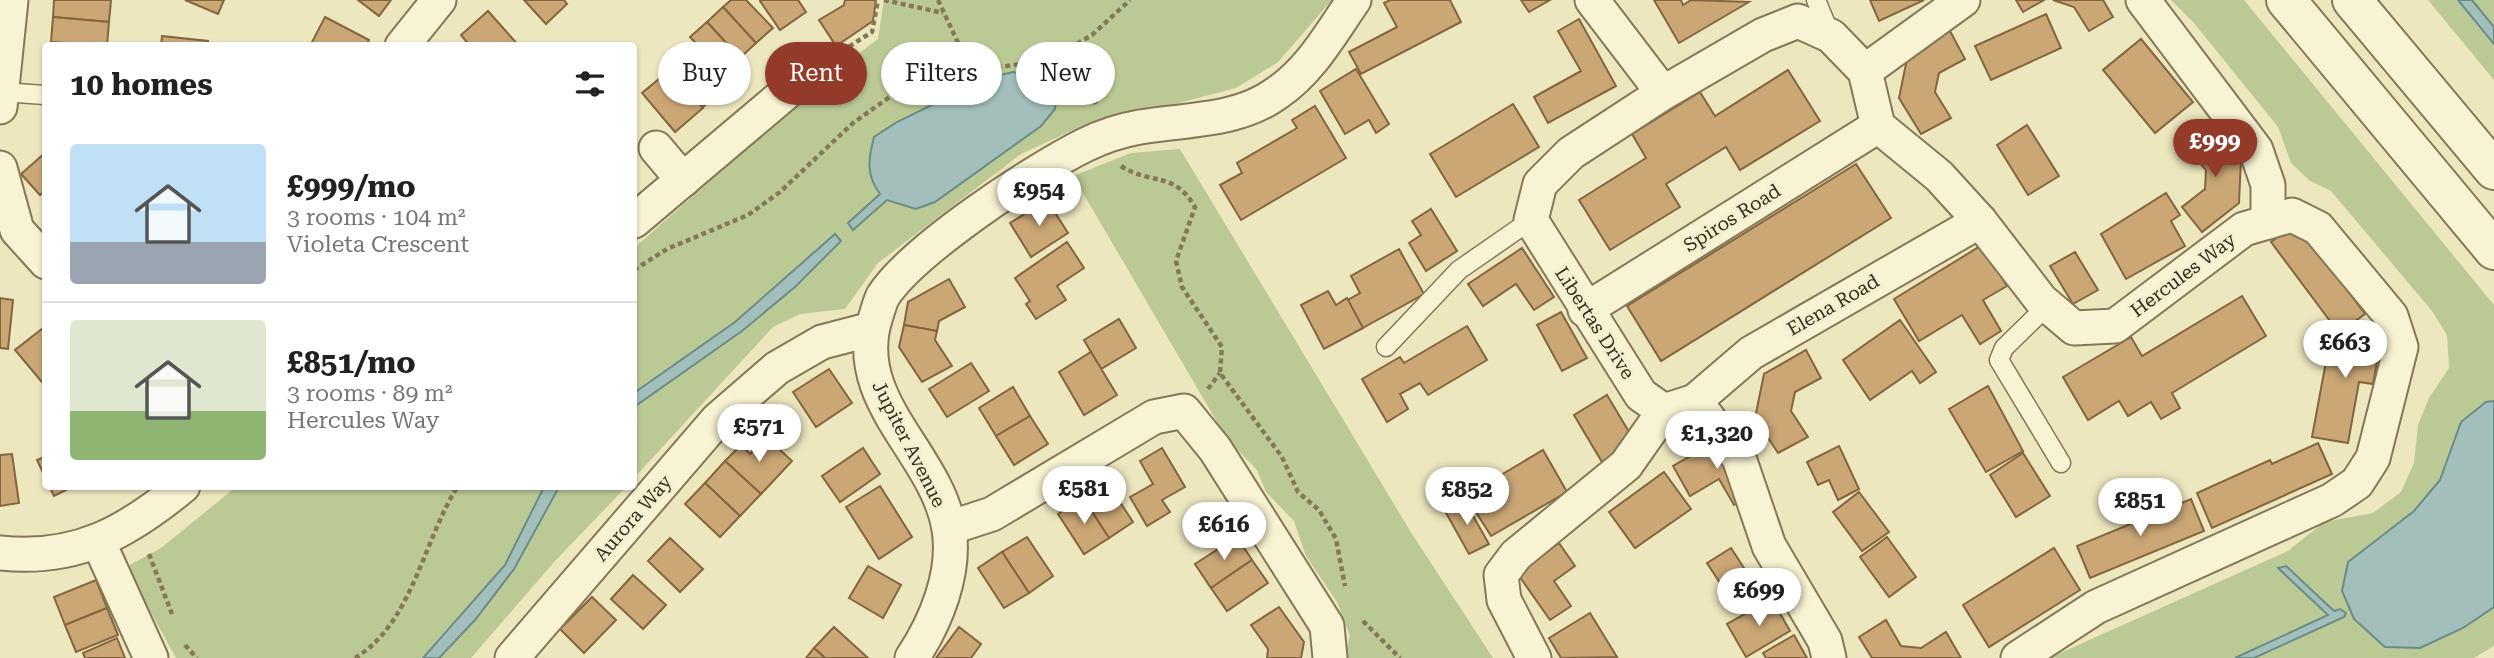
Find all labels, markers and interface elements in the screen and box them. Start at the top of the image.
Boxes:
chip: Buy [658,42,751,105]
chip: Rent [765,42,867,105]
chip: Filters [881,42,1002,105]
chip: New [1016,42,1115,105]
icon: filters [571,65,609,103]
text: 10 homes [70,67,213,102]
pin: £999 [2174,120,2256,179]
text: £999 [2189,128,2241,155]
pin: £954 [998,168,1080,228]
text: £999/mo [287,169,416,204]
icon: home [126,172,210,256]
text: £954 [1013,177,1065,204]
street label: Spiros Road [1679,179,1785,257]
text: 3 rooms · 104 m² [287,204,465,231]
street label: Hercules Way [2126,227,2241,322]
text: Violeta Crescent [287,231,469,258]
street label: Libertas Drive [1550,262,1640,384]
street label: Elena Road [1783,269,1883,341]
pin: £663 [2304,320,2386,380]
text: £663 [2319,329,2371,356]
text: £851/mo [287,345,416,380]
icon: home [126,348,210,432]
street label: Jupiter Avenue [867,377,951,511]
text: 3 rooms · 89 m² [287,380,453,407]
pin: £571 [718,405,800,464]
text: Hercules Way [287,407,439,434]
pin: £1,320 [1660,412,1774,471]
text: £571 [733,413,785,440]
text: £1,320 [1681,420,1753,447]
pin: £581 [1043,466,1125,526]
pin: £852 [1426,468,1508,527]
street label: Aurora Way [589,470,677,566]
text: £581 [1058,475,1110,502]
text: £852 [1441,476,1493,503]
pin: £851 [2099,478,2181,538]
text: £851 [2114,487,2166,514]
pin: £616 [1183,503,1265,562]
text: £616 [1198,511,1250,538]
pin: £699 [1718,568,1800,628]
text: £699 [1733,577,1785,604]

